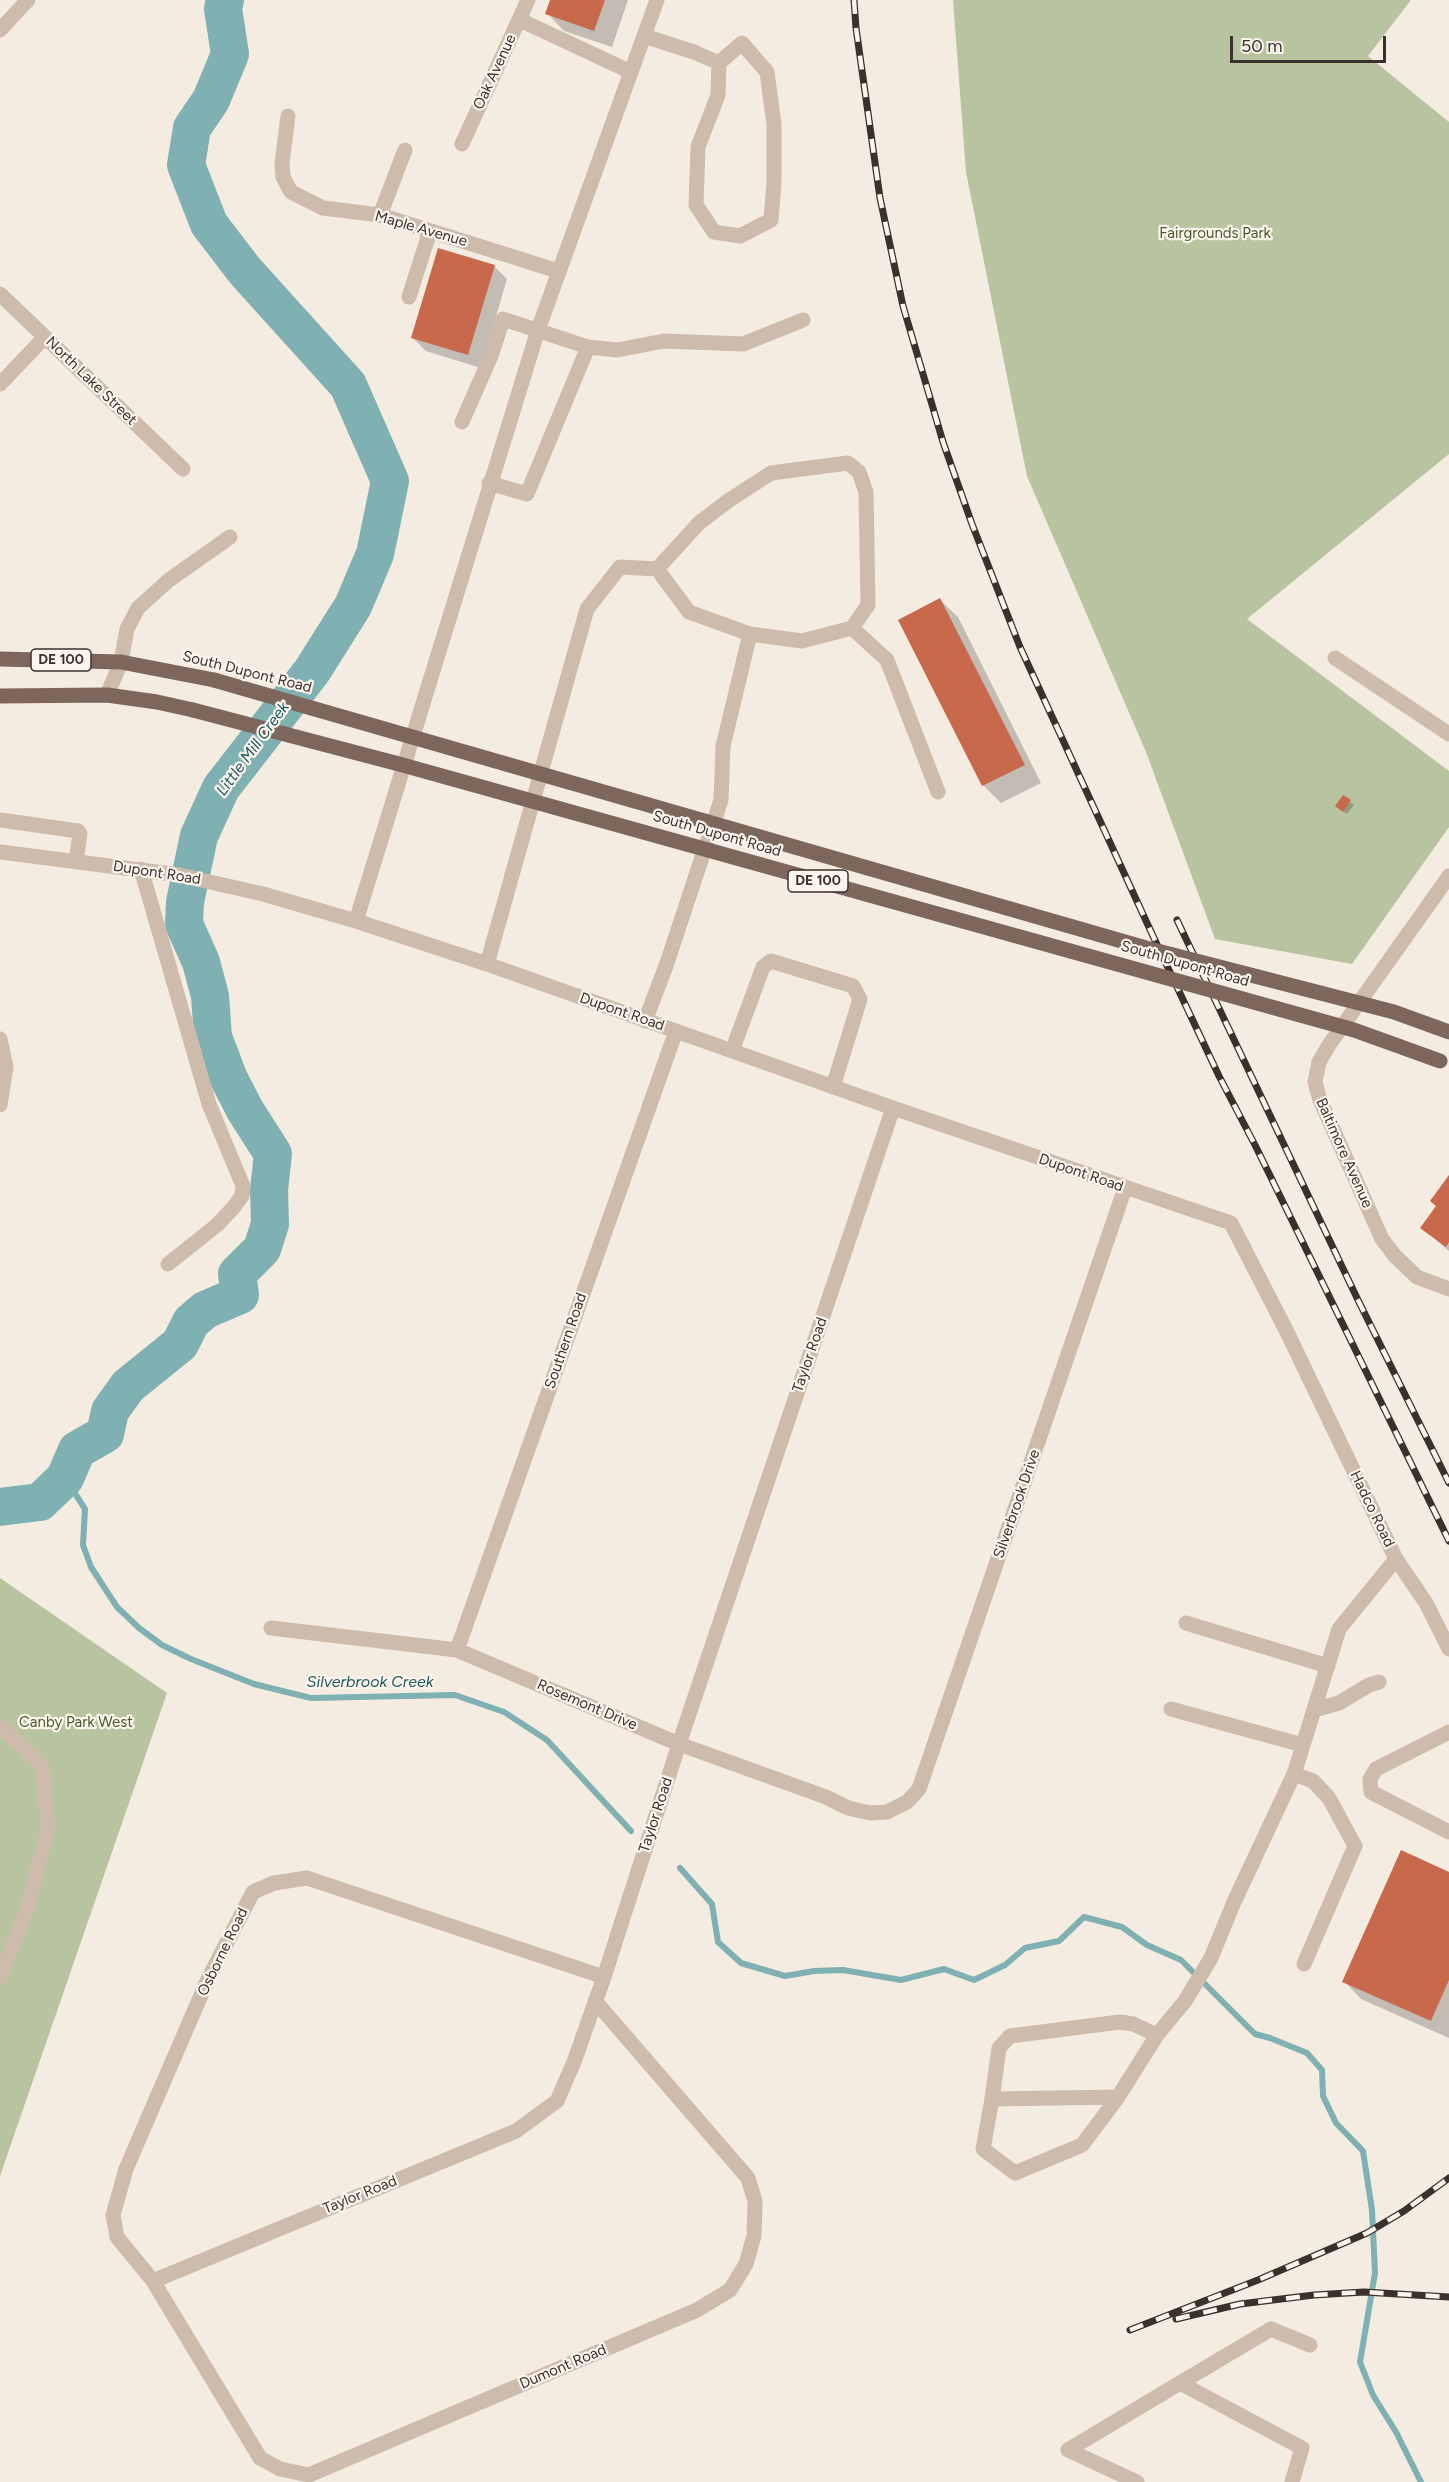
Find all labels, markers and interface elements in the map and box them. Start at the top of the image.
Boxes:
scale bar [1233,24,1389,62]
street label: Oak Avenue [470,31,520,113]
text: 50 m [1241,35,1283,57]
street label: Maple Avenue [373,207,469,251]
park label: Fairgrounds Park [1159,225,1271,243]
street label: North Lake Street [42,333,140,429]
street label: South Dupont Road [181,647,313,697]
road number: DE 100 [31,649,91,671]
water label: Little Mill Creek [213,698,293,800]
street label: South Dupont Road [651,807,783,861]
street label: Dupont Road [112,857,202,889]
road number: DE 100 [788,870,848,892]
street label: South Dupont Road [1119,937,1251,991]
street label: Dupont Road [577,989,667,1035]
street label: Baltimore Avenue [1312,1095,1376,1211]
street label: Dupont Road [1036,1150,1126,1196]
street label: Southern Road [541,1291,591,1391]
street label: Taylor Road [789,1315,831,1395]
street label: Silverbrook Drive [990,1447,1044,1561]
street label: Hadco Road [1346,1468,1398,1550]
water label: Silverbrook Creek [307,1672,433,1692]
street label: Rosemont Drive [534,1676,640,1734]
park label: Canby Park West [19,1714,133,1732]
street label: Taylor Road [635,1775,677,1855]
street label: Osborne Road [194,1905,252,1999]
street label: Taylor Road [320,2172,400,2218]
street label: Dumont Road [517,2341,609,2393]

